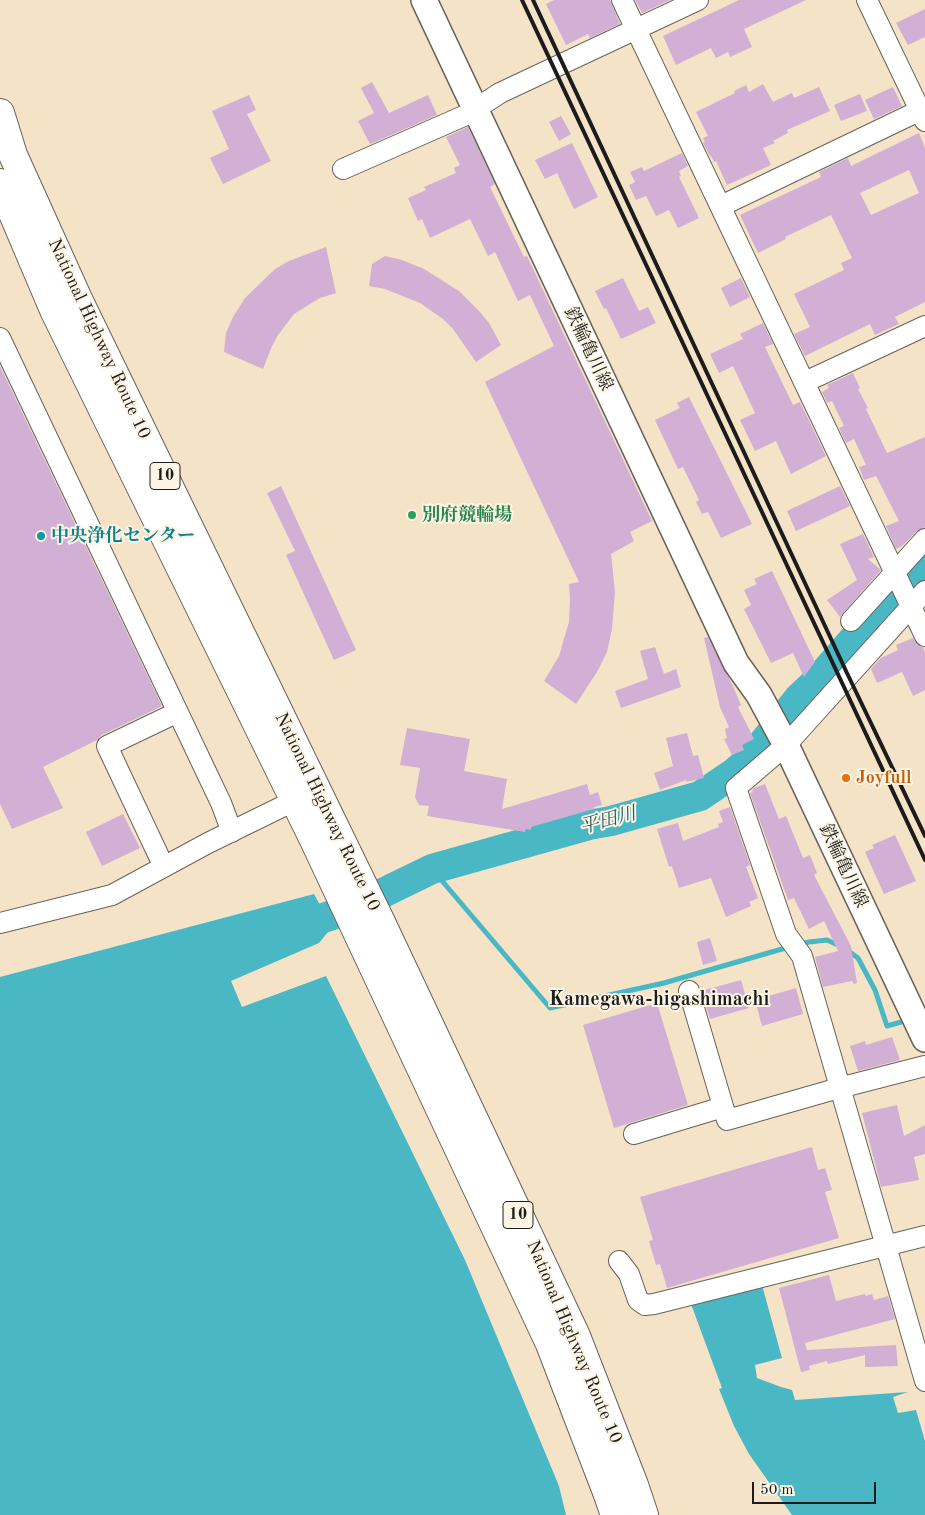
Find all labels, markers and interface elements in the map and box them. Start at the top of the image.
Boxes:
street label: National Highway Route 10 [43,235,155,443]
street label: 鉄輪亀川線 [559,304,617,394]
road number: 10 [150,462,180,490]
place label: 別府競輪場 [422,504,512,526]
marker: 別府競輪場 [406,509,418,521]
place label: 中央浄化センター [51,525,195,547]
marker: 中央浄化センター [35,530,47,542]
street label: National Highway Route 10 [269,709,385,915]
place label: Joyfull [856,767,912,789]
marker: Joyfull [840,772,852,784]
water label: 平田川 [578,803,638,839]
street label: 鉄輪亀川線 [814,821,872,911]
district label: Kamegawa-higashimachi [549,988,769,1012]
road number: 10 [503,1202,533,1228]
street label: National Highway Route 10 [521,1237,627,1447]
scale bar [755,1472,879,1504]
text: 50 m [760,1483,794,1498]

